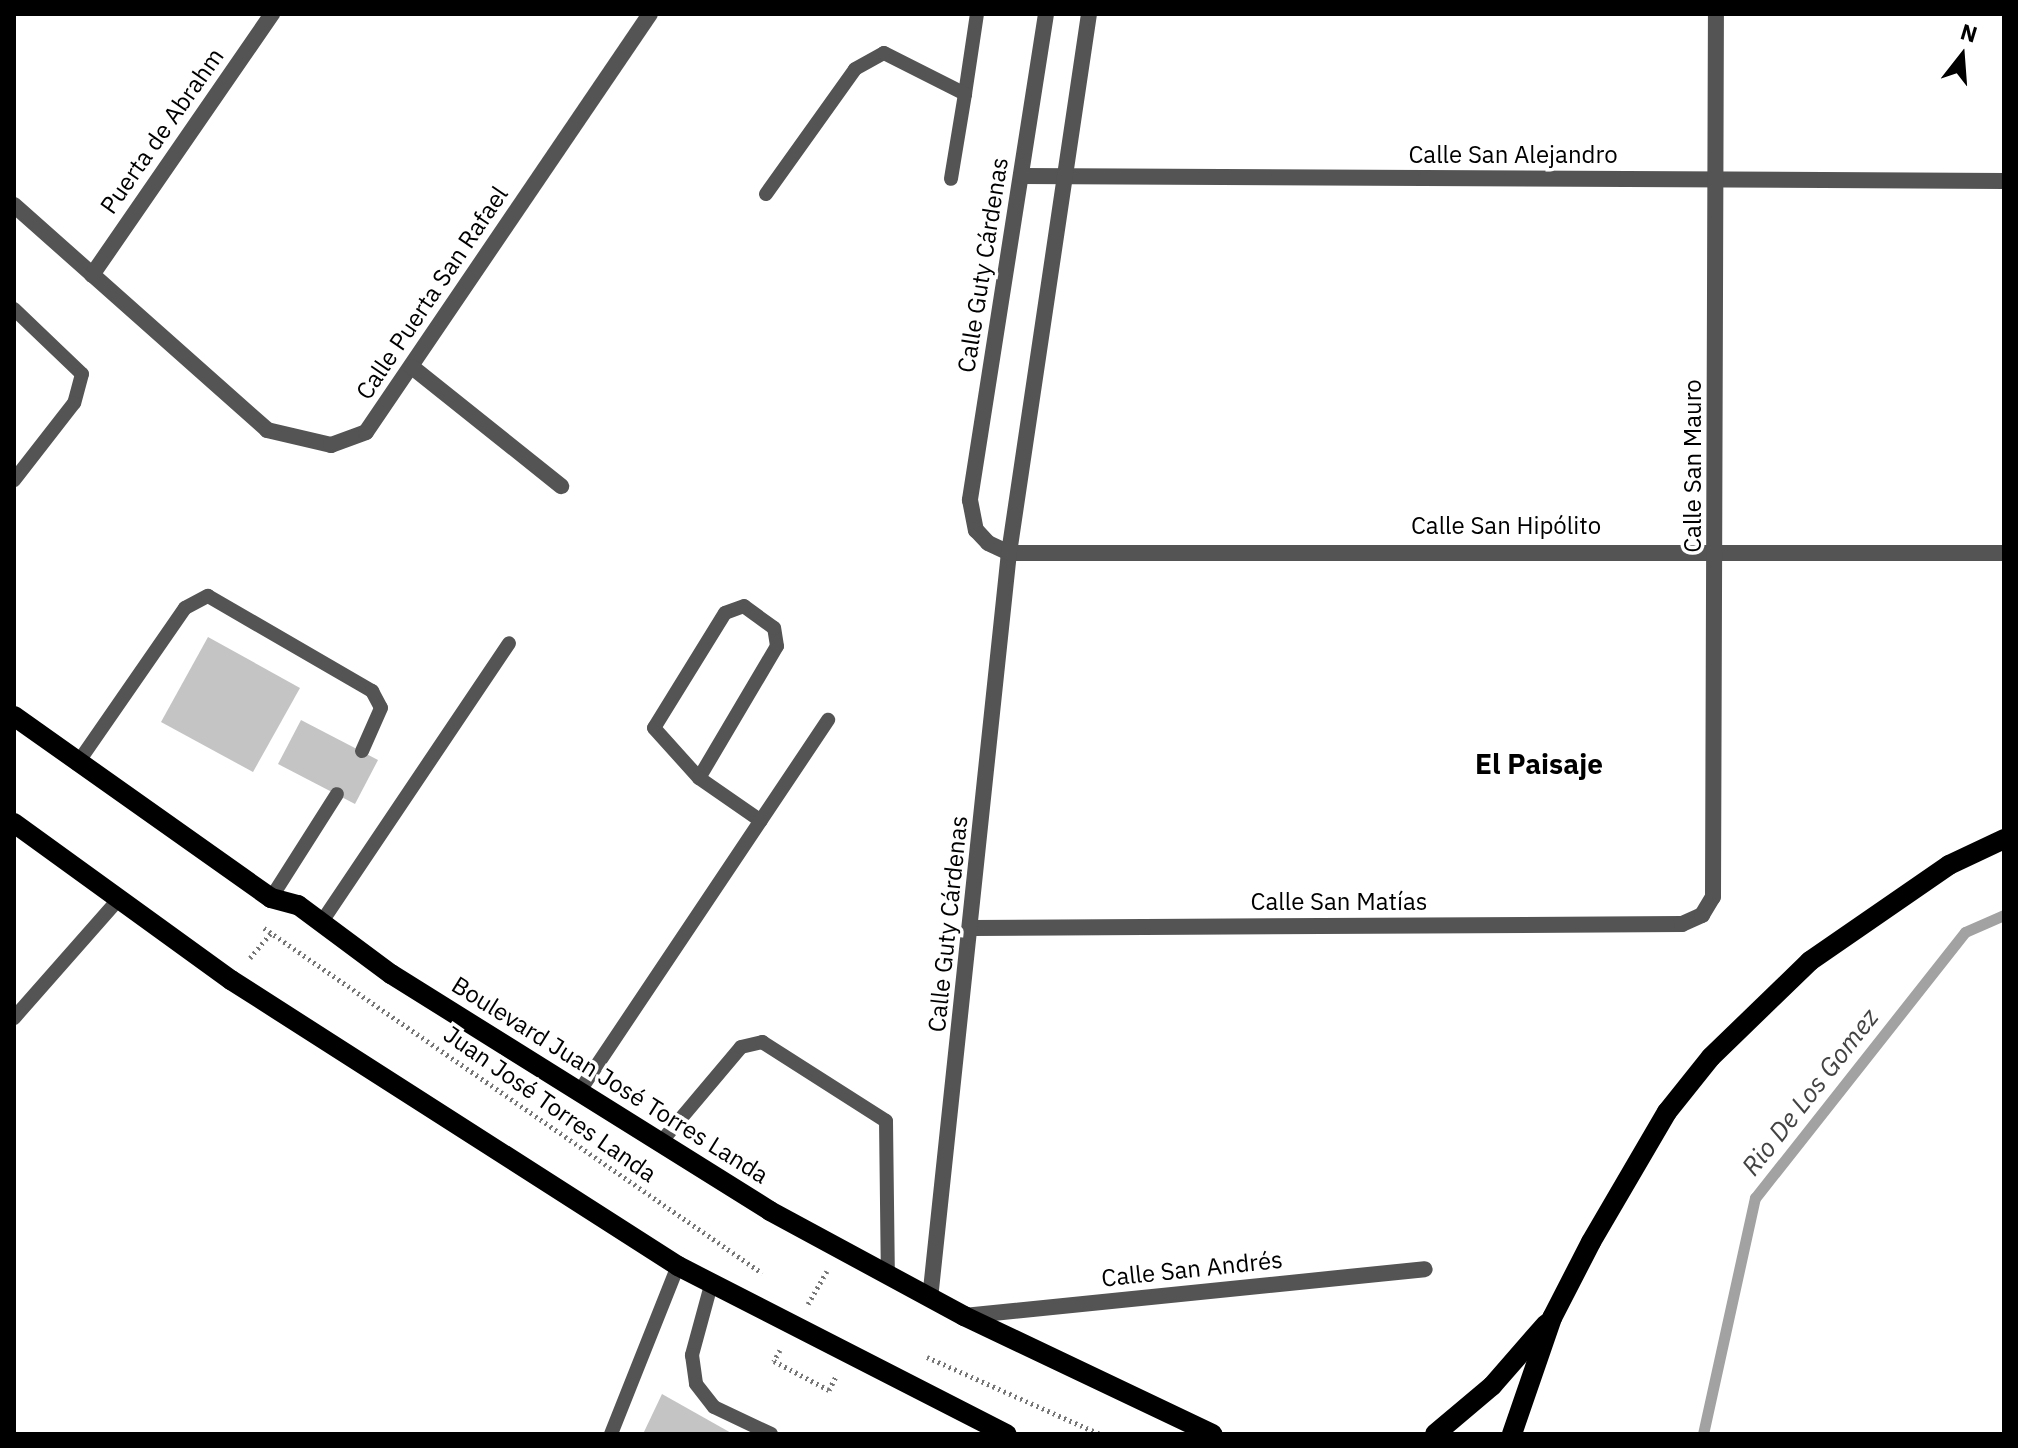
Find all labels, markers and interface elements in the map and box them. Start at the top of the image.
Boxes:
north arrow [1922,16,2002,96]
text: N [1957,16,1981,49]
street label: Puerta de Abrahm [94,43,230,219]
street label: Calle San Alejandro [1408,141,1618,169]
street label: Calle Guty Cárdenas [952,155,1014,375]
street label: Calle Puerta San Rafael [350,181,514,405]
street label: Calle San Mauro [1679,379,1707,553]
street label: Calle San Hipólito [1411,512,1601,540]
district label: El Paisaje [1475,747,1603,781]
street label: Calle Guty Cárdenas [922,814,974,1034]
street label: Calle San Matías [1251,888,1427,916]
street label: Boulevard Juan José Torres Landa [446,970,774,1190]
water label: Rio De Los Gomez [1735,1002,1885,1182]
street label: Juan José Torres Landa [438,1020,662,1188]
street label: Calle San Andrés [1100,1245,1284,1293]

